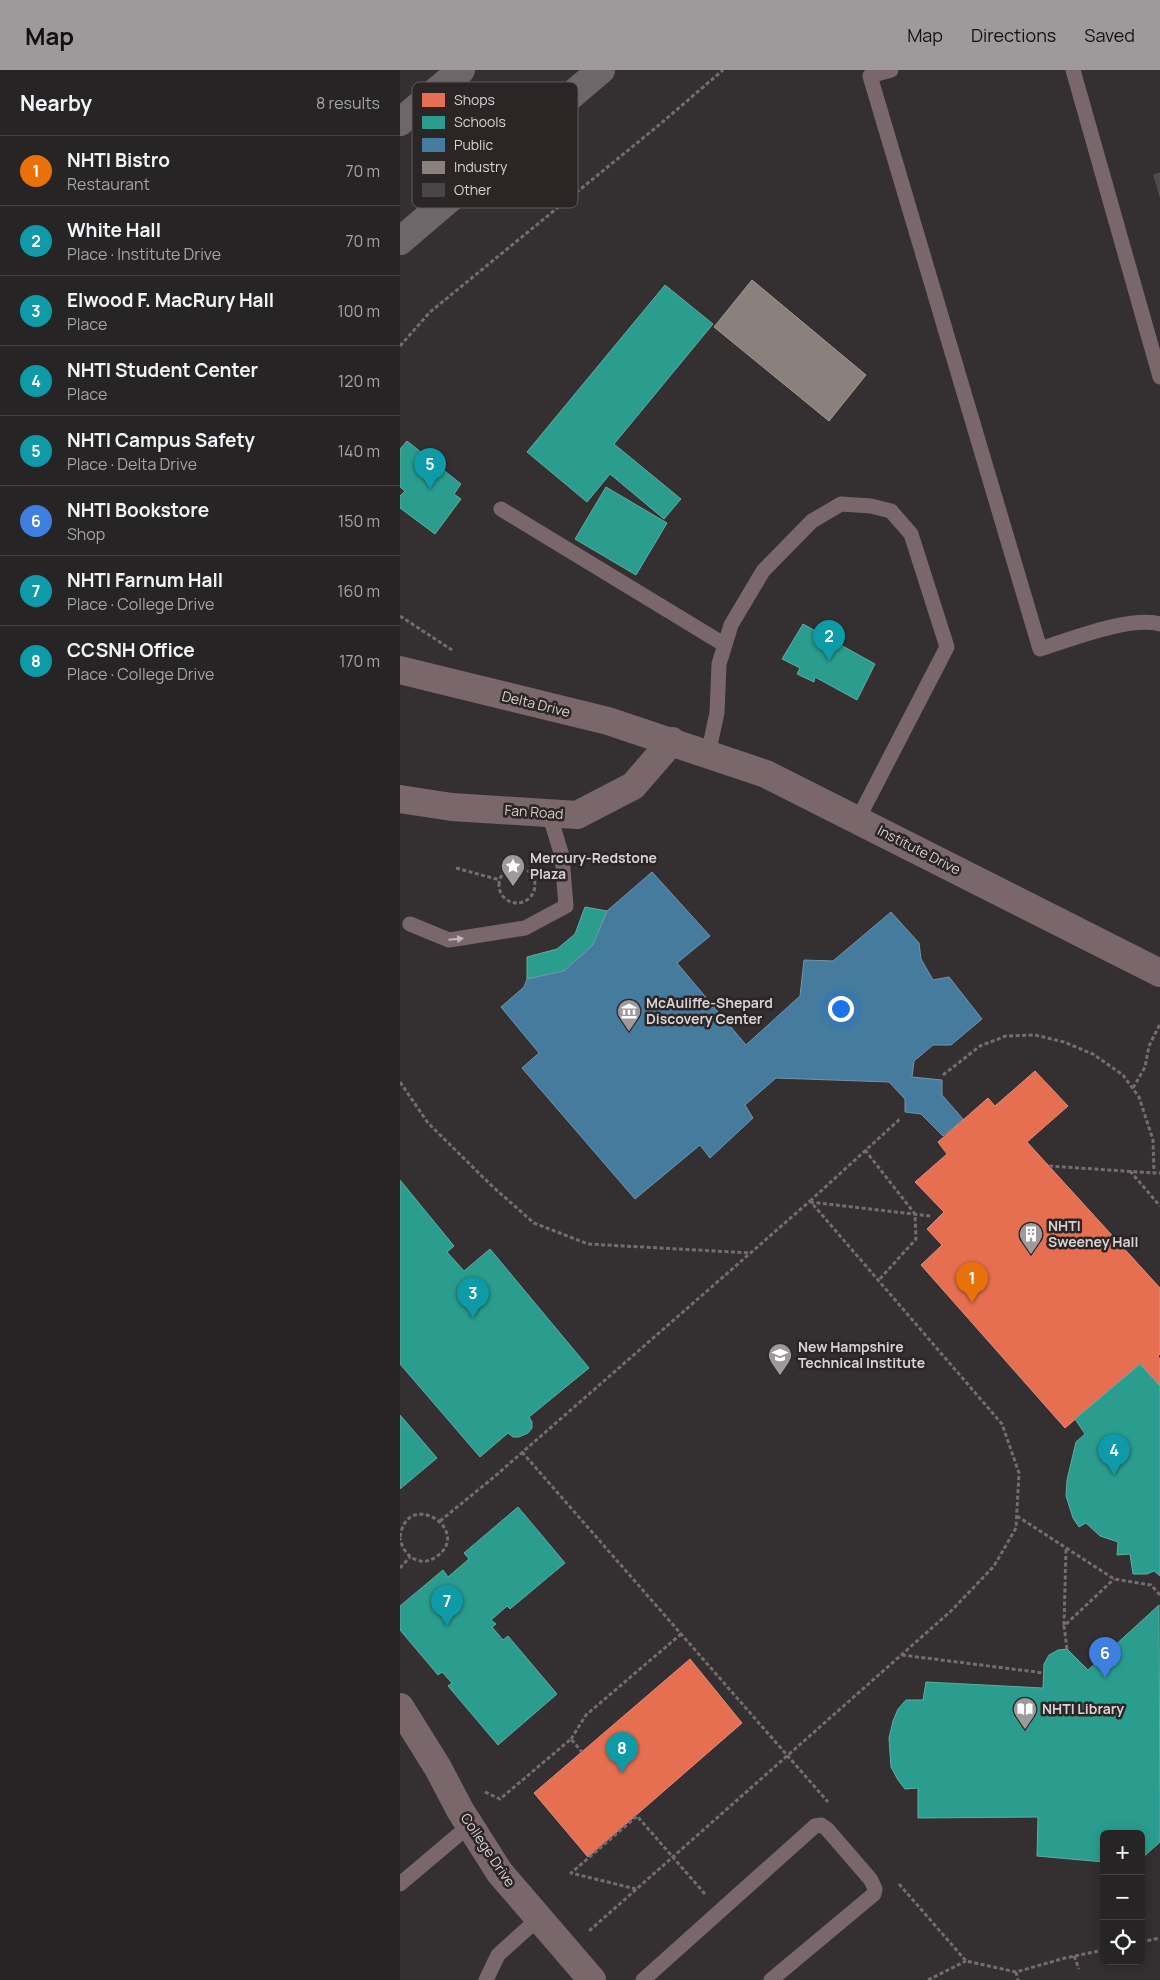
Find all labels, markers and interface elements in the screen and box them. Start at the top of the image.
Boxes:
text: Map [25,19,74,52]
text: Map [907,23,943,47]
text: Directions [971,23,1056,47]
text: Saved [1084,23,1135,47]
legend [412,82,578,208]
text: Nearby [20,89,92,117]
text: Shops [454,90,495,109]
text: 8 results [316,92,380,114]
text: Schools [454,112,506,131]
text: Public [454,135,494,154]
text: NHTI Bistro [67,147,170,173]
text: Industry [454,157,508,176]
text: 1 [32,160,40,182]
text: 70 m [345,160,380,182]
text: Restaurant [67,173,150,195]
text: Other [454,180,491,199]
text: White Hall [67,217,161,243]
text: 2 [31,230,41,252]
text: 70 m [345,230,380,252]
text: Place · Institute Drive [67,243,221,265]
text: Elwood F. MacRury Hall [67,287,274,313]
text: 3 [31,300,41,322]
text: 100 m [337,300,380,322]
text: Place [67,313,107,335]
text: NHTI Student Center [67,357,258,383]
text: 4 [31,370,41,392]
text: 120 m [338,370,380,392]
text: Place [67,383,107,405]
text: NHTI Campus Safety [67,427,255,453]
text: 5 [31,440,41,462]
text: 140 m [338,440,380,462]
pin: 5 [414,448,446,489]
text: Place · Delta Drive [67,453,197,475]
text: NHTI Bookstore [67,497,209,523]
text: 6 [31,510,41,532]
text: 150 m [338,510,380,532]
text: Shop [67,523,105,545]
text: NHTI Farnum Hall [67,567,223,593]
text: 7 [32,580,40,602]
text: 160 m [337,580,380,602]
text: Place · College Drive [67,593,214,615]
pin: 2 [813,620,845,661]
text: CCSNH Office [67,637,195,663]
text: 8 [31,650,41,672]
text: 170 m [339,650,380,672]
text: Place · College Drive [67,663,214,685]
street label: Delta Drive [500,686,572,721]
street label: Fan Road [504,800,564,823]
street label: Institute Drive [874,820,964,879]
place label: Mercury-Redstone Plaza [530,848,657,883]
place icon: Mercury-Redstone Plaza [500,853,526,887]
one-way arrow [448,934,464,942]
place label: McAuliffe-Shepard Discovery Center [646,993,773,1028]
your location [828,996,854,1022]
museum icon: McAuliffe-Shepard Discovery Center [616,998,642,1032]
place label: NHTI Sweeney Hall [1048,1216,1138,1251]
building icon: NHTI Sweeney Hall [1018,1221,1044,1255]
pin: 1 [956,1262,988,1303]
pin: 3 [457,1277,489,1318]
place label: New Hampshire Technical Institute [798,1337,925,1372]
school or university icon: New Hampshire Technical Institute [767,1342,793,1376]
pin: 4 [1098,1434,1130,1475]
pin: 7 [431,1585,463,1626]
pin: 6 [1089,1637,1121,1678]
library icon: NHTI Library [1012,1696,1038,1730]
place label: NHTI Library [1042,1699,1124,1718]
pin: 8 [606,1732,638,1773]
street label: College Drive [457,1809,520,1890]
map controls [1100,1830,1145,1965]
button: + [1100,1830,1145,1875]
button: − [1100,1875,1145,1920]
button: locate [1100,1920,1145,1965]

